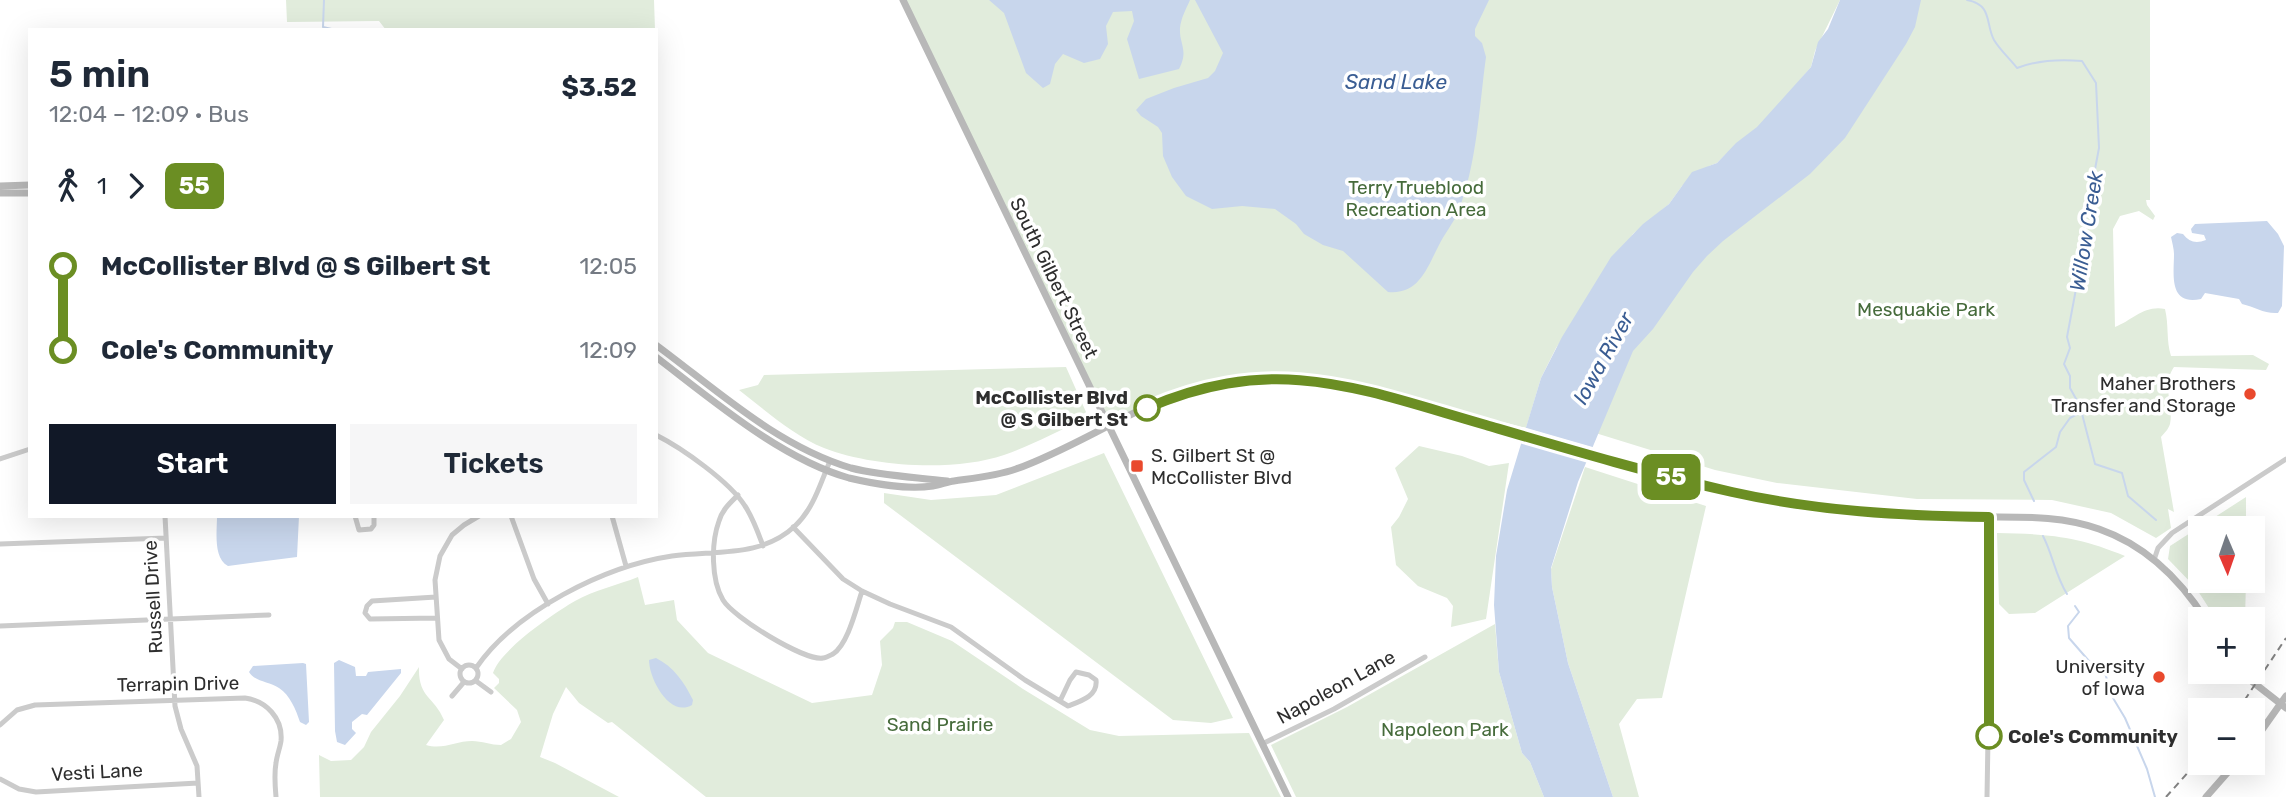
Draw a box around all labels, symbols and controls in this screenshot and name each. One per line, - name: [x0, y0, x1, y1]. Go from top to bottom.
- text: 5 min: [49, 51, 150, 97]
- water label: Sand Lake: [1345, 69, 1447, 94]
- text: $3.52: [561, 72, 637, 103]
- text: 12:04 – 12:09 · Bus: [49, 100, 249, 128]
- icon: walk: [49, 167, 87, 205]
- icon: forward: [117, 167, 155, 205]
- water label: Willow Creek: [2064, 168, 2108, 293]
- text: 1: [97, 172, 107, 200]
- text: 55: [179, 172, 210, 200]
- park label: Terry Trueblood Recreation Area: [1345, 176, 1487, 221]
- street label: South Gilbert Street: [1005, 194, 1103, 363]
- text: McCollister Blvd @ S Gilbert St: [101, 251, 490, 282]
- text: 12:05: [580, 252, 637, 280]
- park label: Mesquakie Park: [1857, 298, 1995, 321]
- water label: Iowa River: [1567, 307, 1639, 409]
- text: Cole's Community: [101, 335, 333, 366]
- text: 12:09: [580, 336, 637, 364]
- place label: Maher Brothers Transfer and Storage: [2051, 372, 2236, 417]
- place label: McCollister Blvd @ S Gilbert St: [975, 386, 1128, 431]
- marker: Maher Brothers Transfer and Storage: [2242, 386, 2258, 402]
- marker: McCollister Blvd @ S Gilbert St: [1134, 395, 1160, 421]
- button: Start: [49, 424, 336, 504]
- button: Tickets: [350, 424, 637, 504]
- place label: S. Gilbert St @ McCollister Blvd: [1151, 444, 1292, 489]
- line badge: 55: [1640, 454, 1702, 500]
- marker: S. Gilbert St @ McCollister Blvd: [1129, 458, 1145, 474]
- text: 55: [1655, 463, 1687, 491]
- north arrow: [2188, 516, 2264, 593]
- map controls: [2188, 516, 2265, 775]
- street label: Russell Drive: [139, 540, 167, 654]
- button: +: [2188, 607, 2265, 684]
- street label: Napoleon Lane: [1273, 645, 1399, 729]
- place label: University of Iowa: [2055, 655, 2145, 700]
- marker: University of Iowa: [2151, 669, 2167, 685]
- street label: Terrapin Drive: [117, 671, 239, 697]
- button: −: [2188, 698, 2265, 775]
- park label: Sand Prairie: [887, 713, 993, 736]
- park label: Napoleon Park: [1381, 718, 1509, 741]
- marker: Cole's Community: [1976, 723, 2002, 749]
- place label: Cole's Community: [2008, 725, 2178, 748]
- street label: Vesti Lane: [51, 758, 143, 786]

